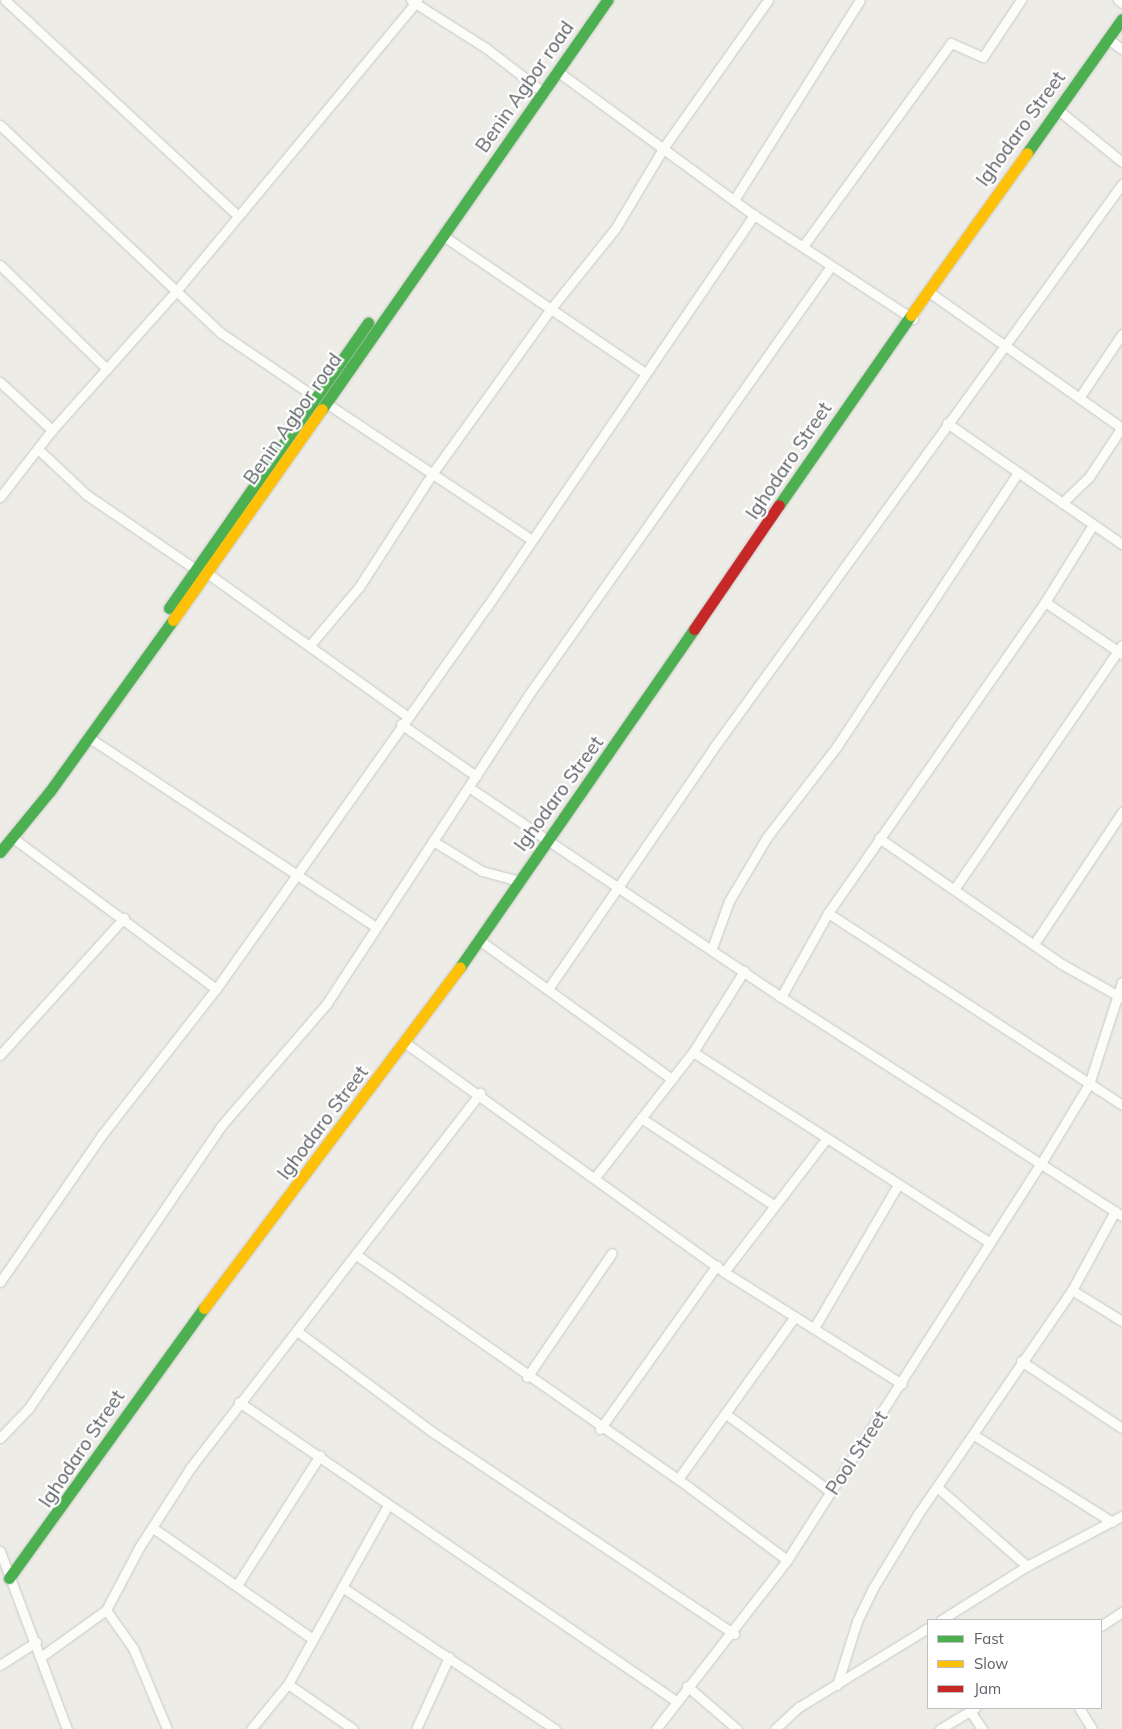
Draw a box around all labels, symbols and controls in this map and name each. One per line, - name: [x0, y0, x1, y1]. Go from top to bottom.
- street label: Benin Agbor road: [471, 17, 579, 157]
- street label: Ighodaro Street: [972, 67, 1070, 191]
- street label: Benin Agbor road: [239, 349, 347, 489]
- street label: Ighodaro Street: [741, 398, 837, 524]
- street label: Ighodaro Street: [510, 732, 608, 856]
- street label: Ighodaro Street: [273, 1062, 373, 1184]
- street label: Ighodaro Street: [34, 1386, 130, 1512]
- street label: Pool Street: [821, 1407, 893, 1499]
- legend: [927, 1619, 1102, 1709]
- text: Fast: [974, 1629, 1004, 1648]
- text: Slow: [974, 1654, 1008, 1673]
- text: Jam: [974, 1679, 1001, 1698]

